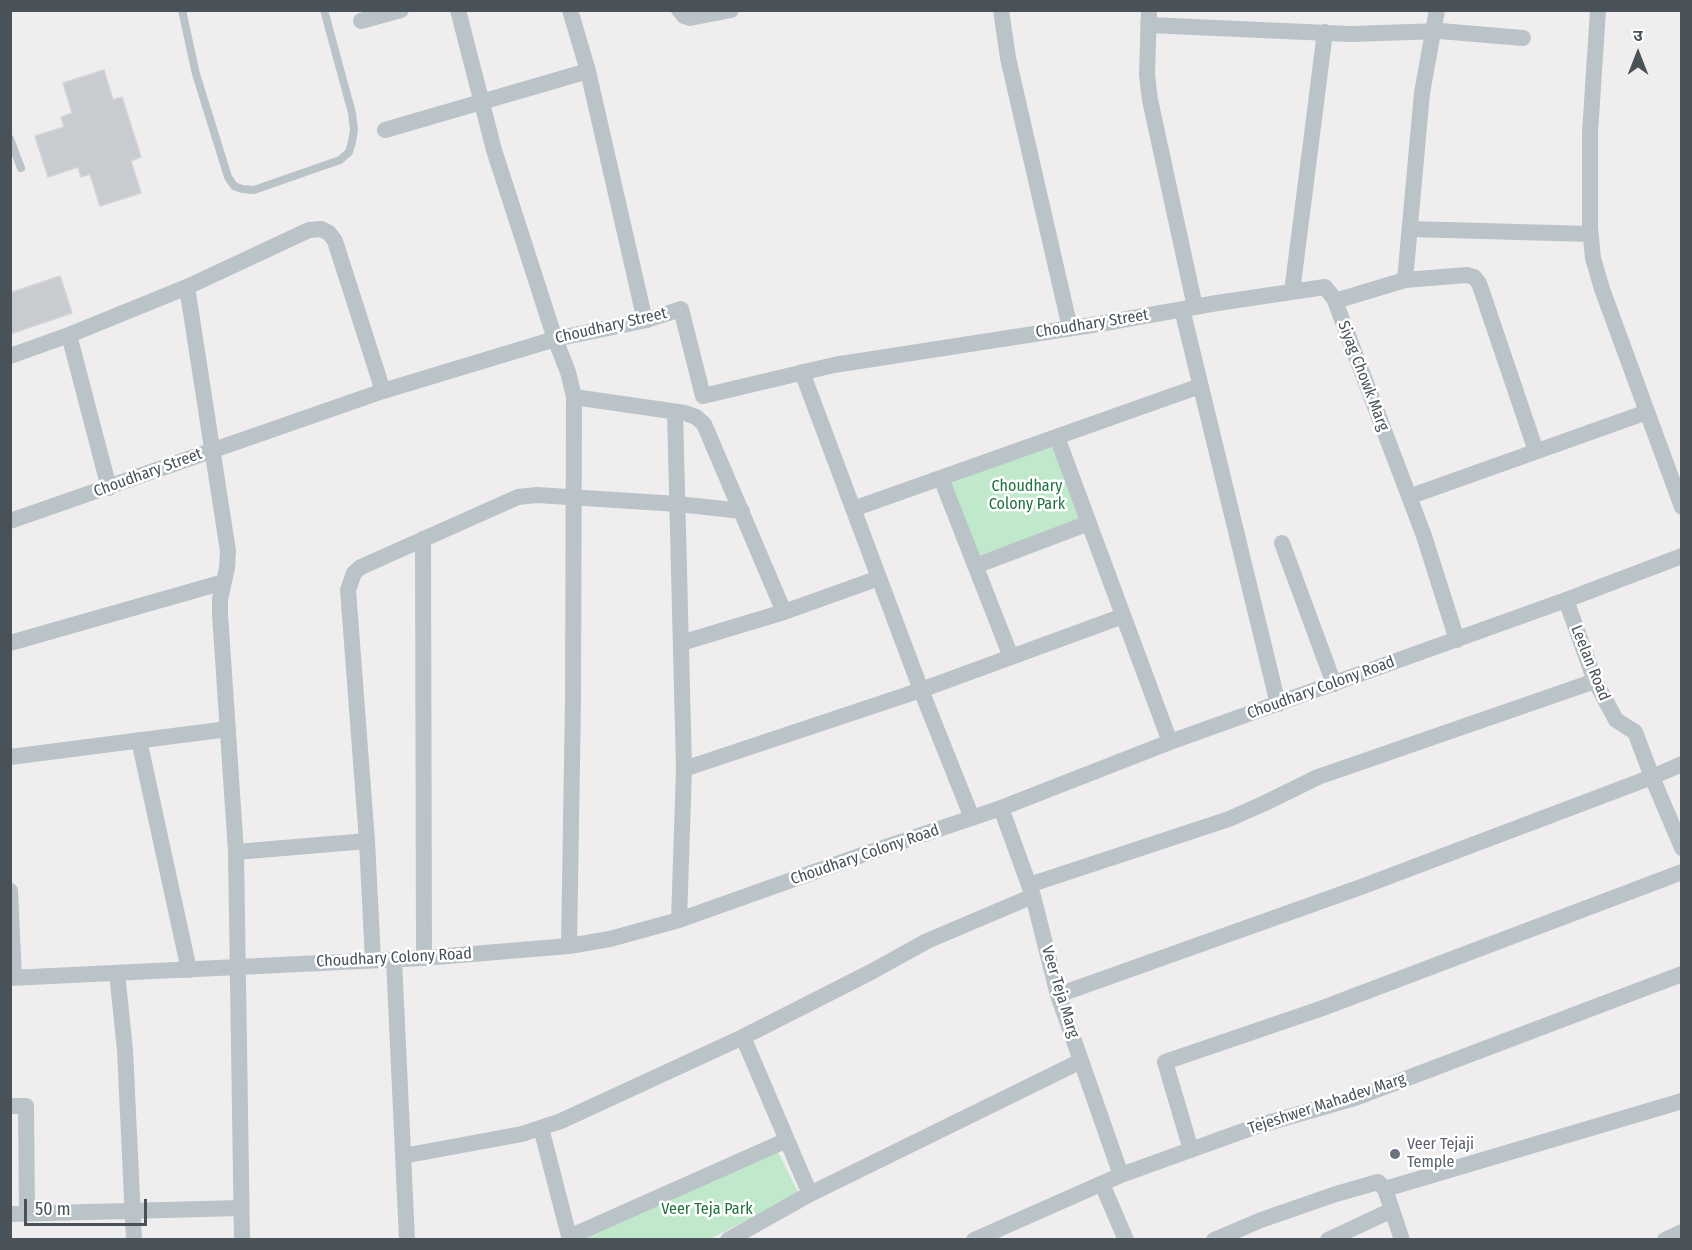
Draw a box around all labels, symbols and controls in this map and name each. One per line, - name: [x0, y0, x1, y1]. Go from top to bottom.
- north arrow: [1608, 24, 1668, 84]
- text: उ: [1633, 26, 1643, 45]
- street label: Choudhary Street: [553, 304, 669, 348]
- street label: Choudhary Street: [1034, 306, 1150, 342]
- street label: Siyag Chowk Marg: [1333, 318, 1393, 434]
- street label: Choudhary Street: [91, 445, 205, 501]
- park label: Choudhary Colony Park: [989, 477, 1065, 515]
- street label: Leelan Road: [1566, 622, 1614, 704]
- street label: Choudhary Colony Road: [1245, 652, 1397, 724]
- street label: Choudhary Colony Road: [788, 821, 942, 889]
- street label: Choudhary Colony Road: [316, 944, 472, 972]
- street label: Veer Teja Marg: [1037, 944, 1083, 1040]
- street label: Tejeshwer Mahadev Marg: [1246, 1069, 1408, 1139]
- place label: Veer Tejaji Temple: [1407, 1135, 1474, 1173]
- marker: Veer Tejaji Temple: [1388, 1147, 1402, 1161]
- scale bar: [27, 1187, 150, 1225]
- text: 50 m: [35, 1198, 71, 1220]
- park label: Veer Teja Park: [661, 1200, 753, 1220]

